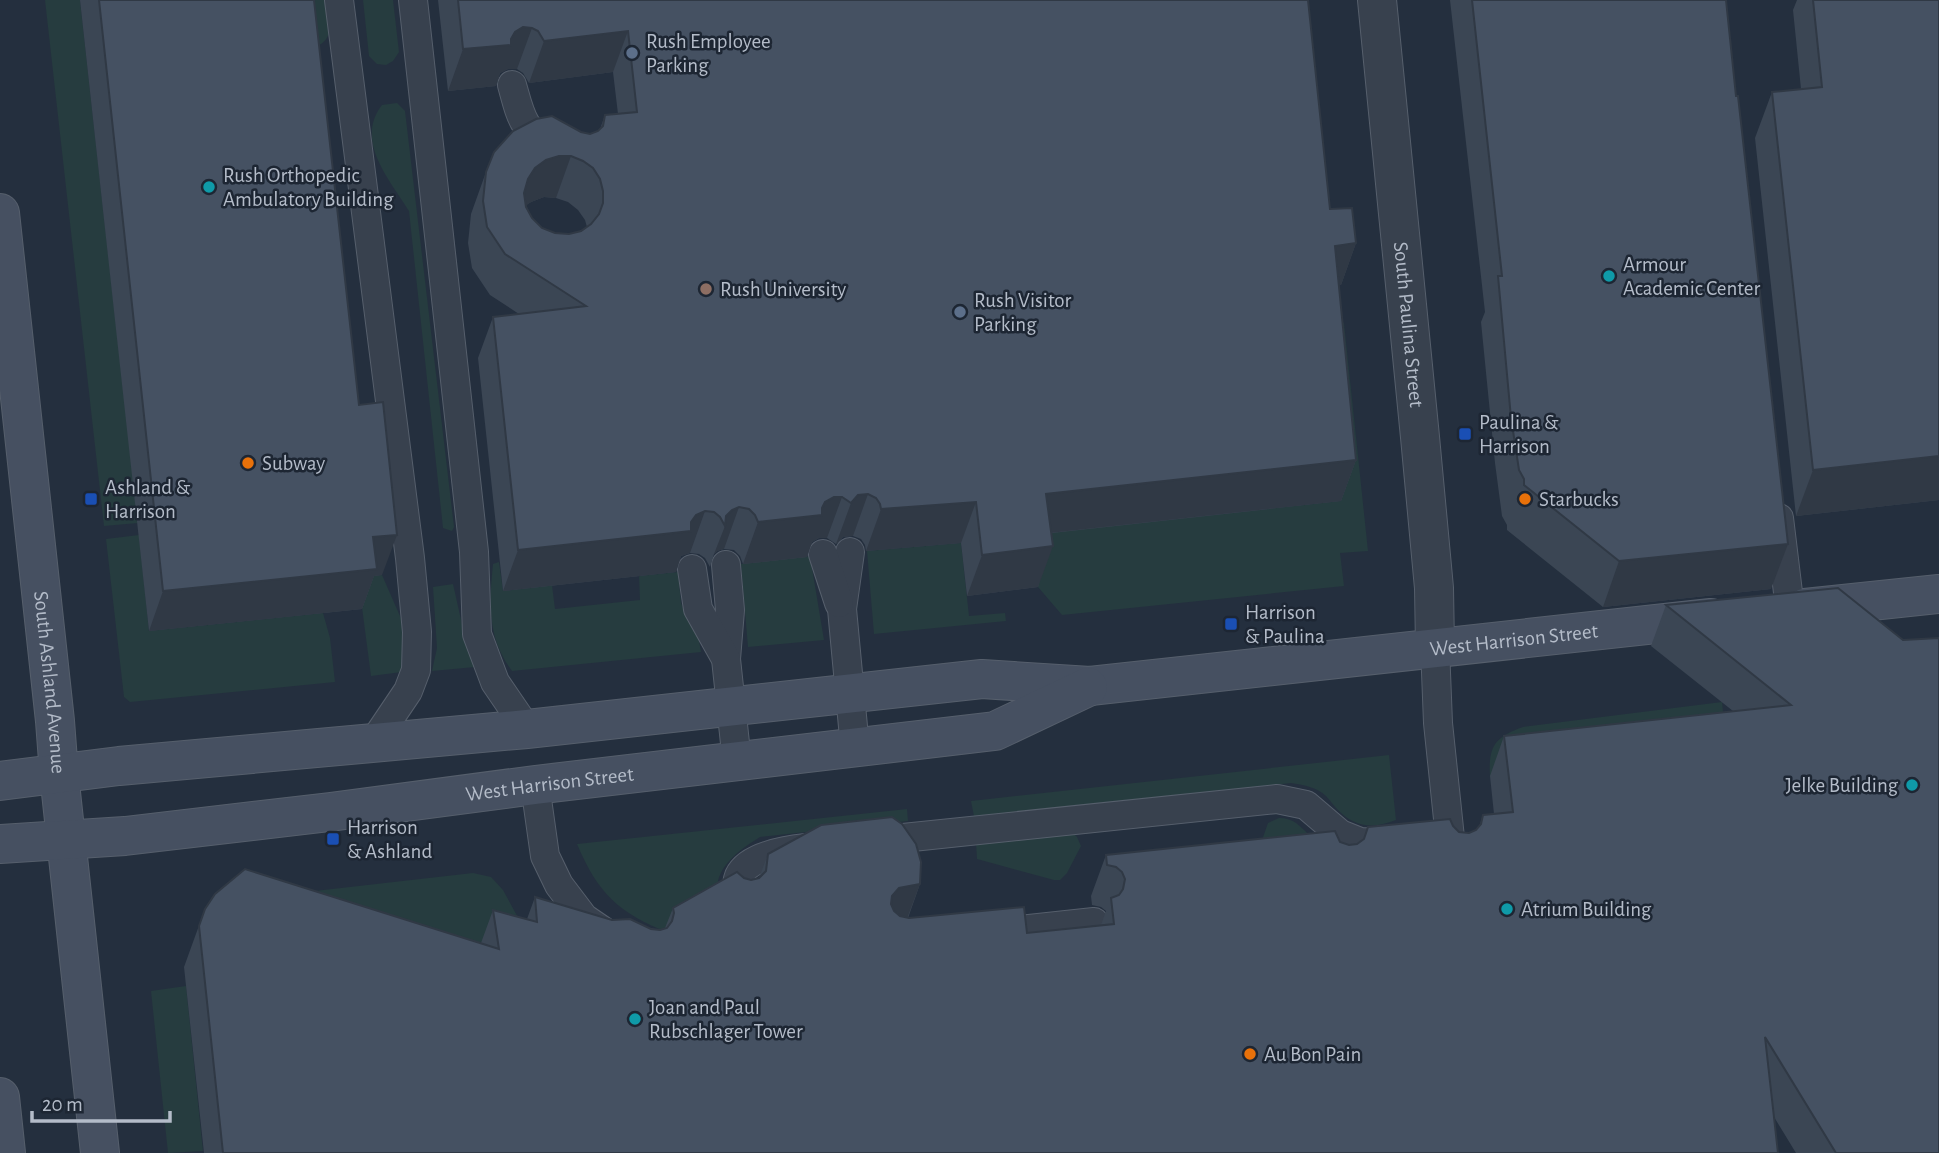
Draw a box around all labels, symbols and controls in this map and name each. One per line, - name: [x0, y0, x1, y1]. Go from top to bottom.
- place label: Rush Employee Parking: [646, 31, 771, 76]
- marker: Rush Employee Parking: [624, 45, 640, 61]
- place label: Rush Orthopedic Ambulatory Building: [223, 165, 394, 210]
- marker: Rush Orthopedic Ambulatory Building: [201, 179, 217, 195]
- street label: South Paulina Street: [1390, 241, 1427, 409]
- place label: Armour Academic Center: [1623, 254, 1760, 299]
- marker: Armour Academic Center: [1601, 268, 1617, 284]
- place label: Rush University: [720, 279, 846, 300]
- marker: Rush University: [698, 281, 714, 297]
- place label: Rush Visitor Parking: [974, 290, 1071, 335]
- marker: Rush Visitor Parking: [952, 304, 968, 320]
- place label: Paulina & Harrison: [1479, 412, 1559, 457]
- marker: Paulina & Harrison: [1457, 426, 1473, 442]
- place label: Subway: [262, 453, 325, 474]
- marker: Subway: [240, 455, 256, 471]
- place label: Ashland & Harrison: [105, 477, 191, 522]
- place label: Starbucks: [1539, 489, 1619, 510]
- marker: Ashland & Harrison: [83, 491, 99, 507]
- marker: Starbucks: [1517, 491, 1533, 507]
- street label: South Ashland Avenue: [30, 590, 69, 775]
- place label: Harrison & Paulina: [1245, 602, 1325, 647]
- marker: Harrison & Paulina: [1223, 616, 1239, 632]
- street label: West Harrison Street: [1429, 620, 1600, 660]
- street label: West Harrison Street: [464, 763, 635, 805]
- place label: Jelke Building: [1785, 775, 1899, 796]
- marker: Jelke Building: [1904, 777, 1920, 793]
- place label: Harrison & Ashland: [347, 817, 432, 862]
- marker: Harrison & Ashland: [325, 831, 341, 847]
- place label: Atrium Building: [1521, 899, 1652, 920]
- marker: Atrium Building: [1499, 901, 1515, 917]
- place label: Joan and Paul Rubschlager Tower: [649, 997, 803, 1042]
- marker: Joan and Paul Rubschlager Tower: [627, 1011, 643, 1027]
- place label: Au Bon Pain: [1264, 1044, 1361, 1065]
- marker: Au Bon Pain: [1242, 1046, 1258, 1062]
- scale bar: [32, 1080, 170, 1124]
- text: 20 m: [42, 1094, 83, 1115]

